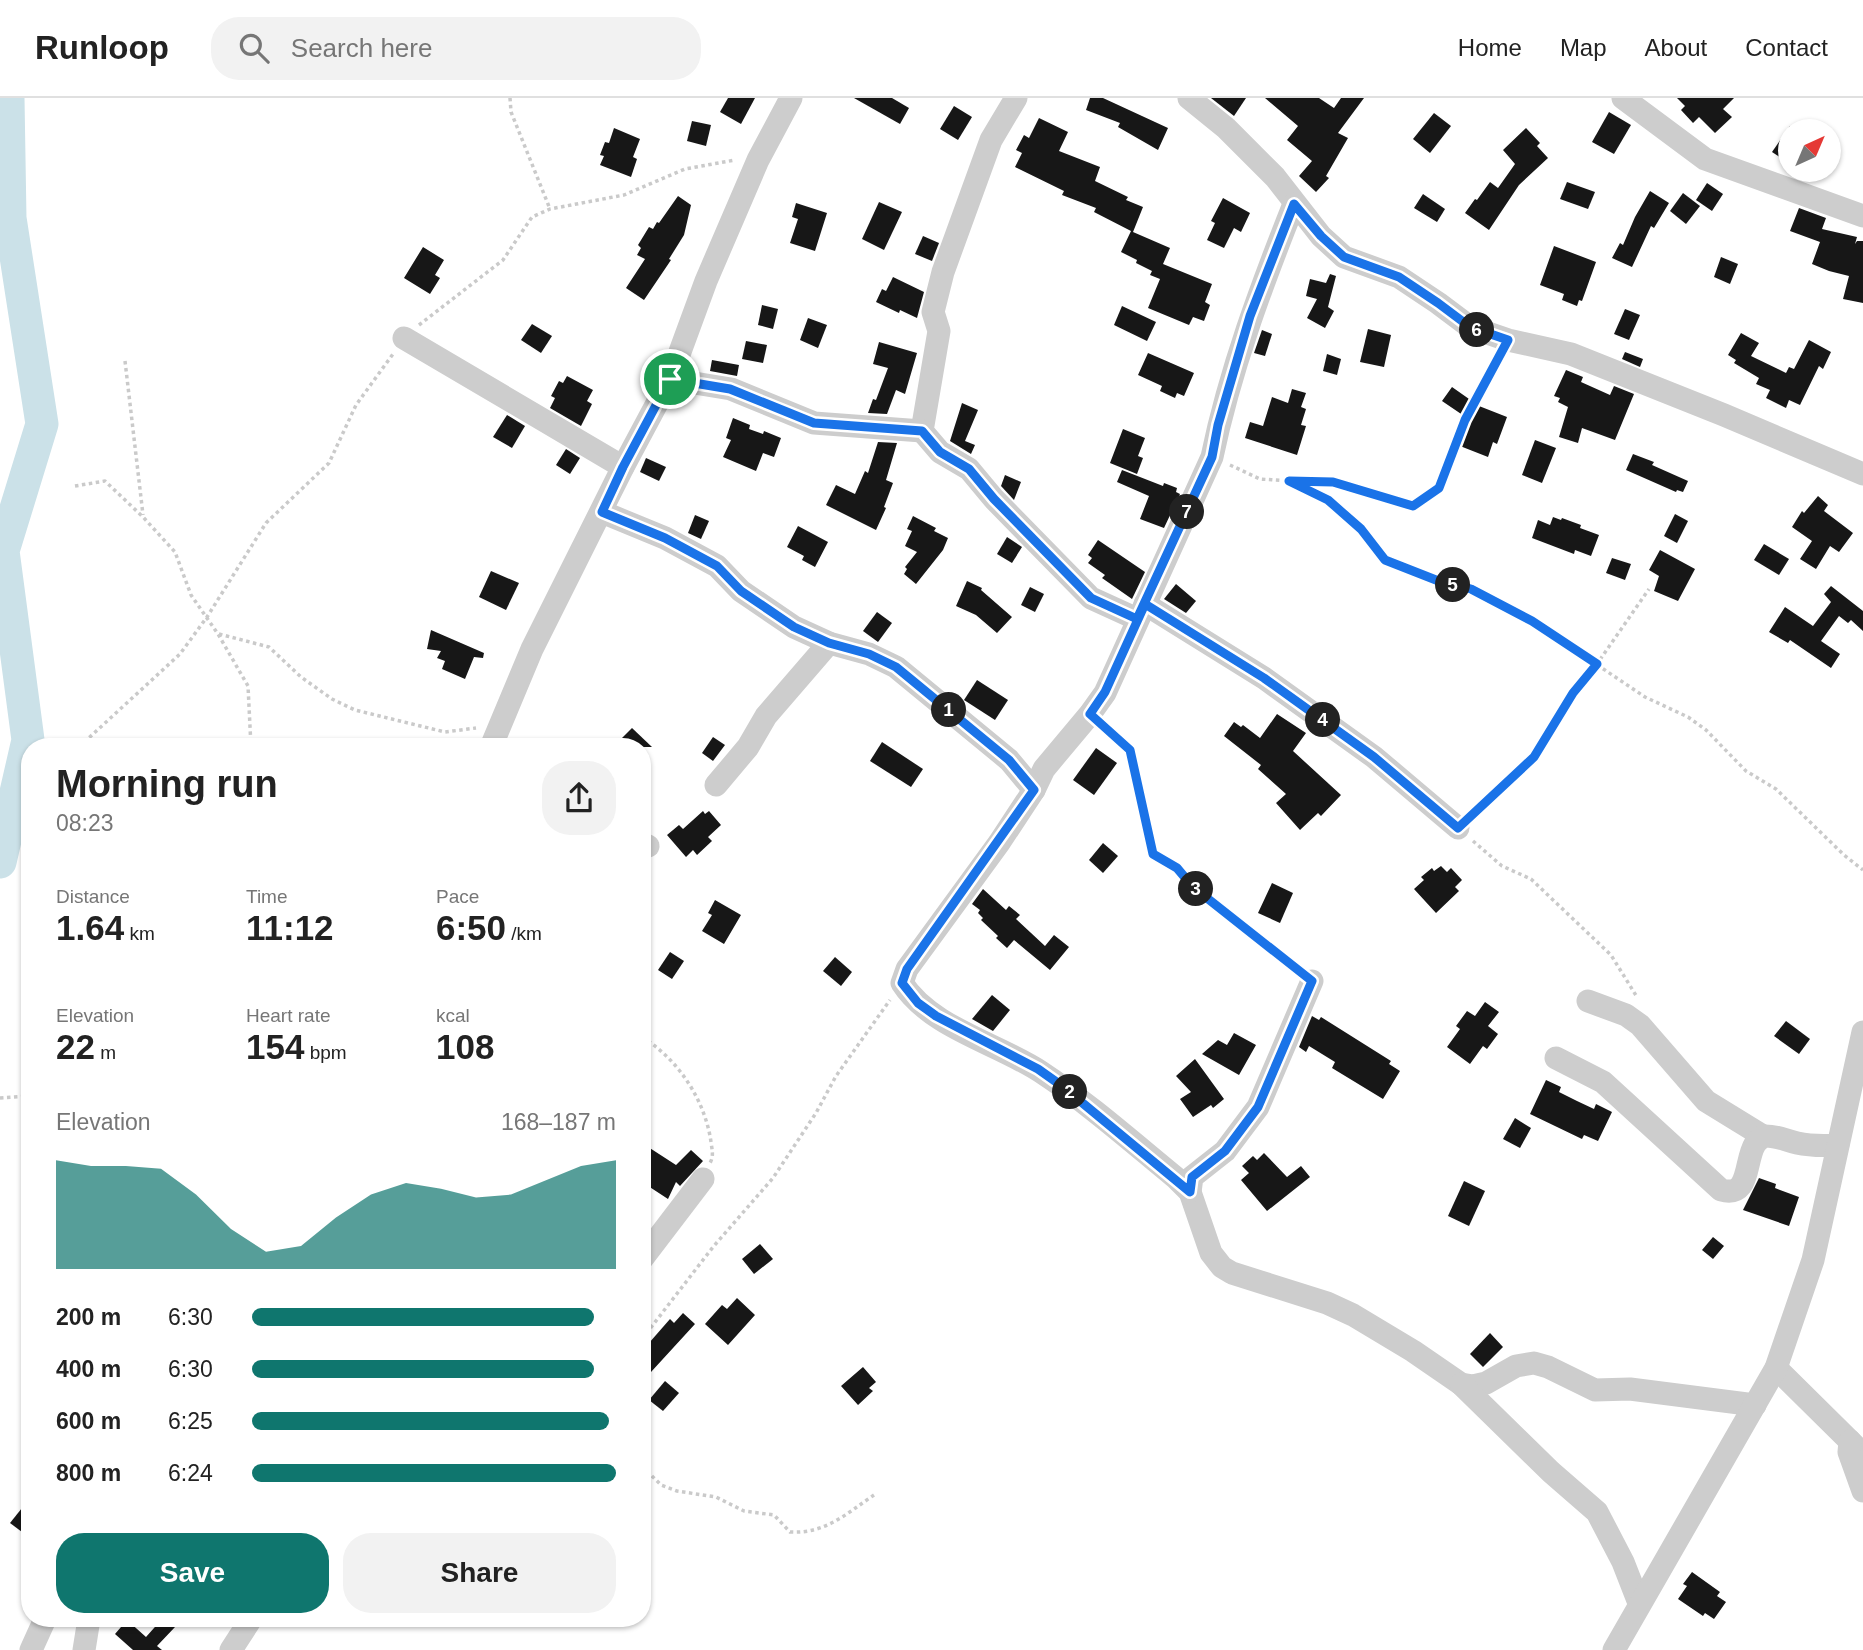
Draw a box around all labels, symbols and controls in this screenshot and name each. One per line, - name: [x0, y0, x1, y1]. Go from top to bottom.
- search box: [211, 17, 701, 80]
- text: Runloop: [35, 29, 169, 66]
- icon: search: [235, 29, 273, 67]
- text: Search here: [291, 33, 432, 63]
- text: Home: [1458, 34, 1522, 61]
- text: Map: [1560, 34, 1607, 61]
- text: About: [1645, 34, 1707, 61]
- text: Contact: [1745, 34, 1828, 61]
- north arrow: [1778, 119, 1841, 182]
- map controls: [1778, 119, 1841, 182]
- pin: 6: [1460, 313, 1494, 348]
- text: 6: [1471, 319, 1482, 340]
- pin: [640, 349, 700, 409]
- icon: arrive: [651, 360, 689, 398]
- pin: 7: [1170, 494, 1204, 530]
- text: 7: [1181, 501, 1192, 522]
- pin: 5: [1436, 568, 1470, 602]
- text: 5: [1447, 574, 1458, 595]
- pin: 1: [932, 692, 967, 728]
- text: 1: [943, 699, 954, 720]
- pin: 4: [1306, 702, 1340, 738]
- text: 4: [1317, 709, 1328, 730]
- button: share: [542, 761, 616, 835]
- text: Morning run: [56, 763, 278, 805]
- text: 08:23: [56, 810, 114, 836]
- pin: 3: [1178, 872, 1214, 906]
- text: 3: [1190, 878, 1201, 899]
- text: Distance: [56, 886, 130, 907]
- text: Time: [246, 886, 288, 907]
- text: Pace: [436, 886, 479, 907]
- text: 1.64: [56, 908, 124, 947]
- text: 11:12: [246, 908, 334, 947]
- text: 6:50: [436, 908, 506, 947]
- text: km: [124, 923, 155, 944]
- text: /km: [506, 923, 542, 944]
- text: Elevation: [56, 1005, 134, 1026]
- text: Heart rate: [246, 1005, 330, 1026]
- text: kcal: [436, 1005, 470, 1026]
- text: 22: [56, 1027, 95, 1066]
- text: 154: [246, 1027, 304, 1066]
- text: 108: [436, 1027, 494, 1066]
- text: m: [95, 1042, 116, 1063]
- text: bpm: [304, 1042, 347, 1063]
- pin: 2: [1052, 1074, 1088, 1110]
- text: 2: [1064, 1081, 1075, 1102]
- text: Elevation: [56, 1109, 151, 1135]
- text: 168–187 m: [501, 1109, 616, 1135]
- text: 200 m: [56, 1304, 121, 1330]
- text: 6:30: [168, 1304, 213, 1330]
- text: 400 m: [56, 1356, 121, 1382]
- text: 6:30: [168, 1356, 213, 1382]
- text: 600 m: [56, 1408, 121, 1434]
- text: 6:25: [168, 1408, 213, 1434]
- text: 800 m: [56, 1460, 121, 1486]
- text: 6:24: [168, 1460, 213, 1486]
- button: Save: [56, 1533, 329, 1613]
- button: Share: [343, 1533, 616, 1613]

